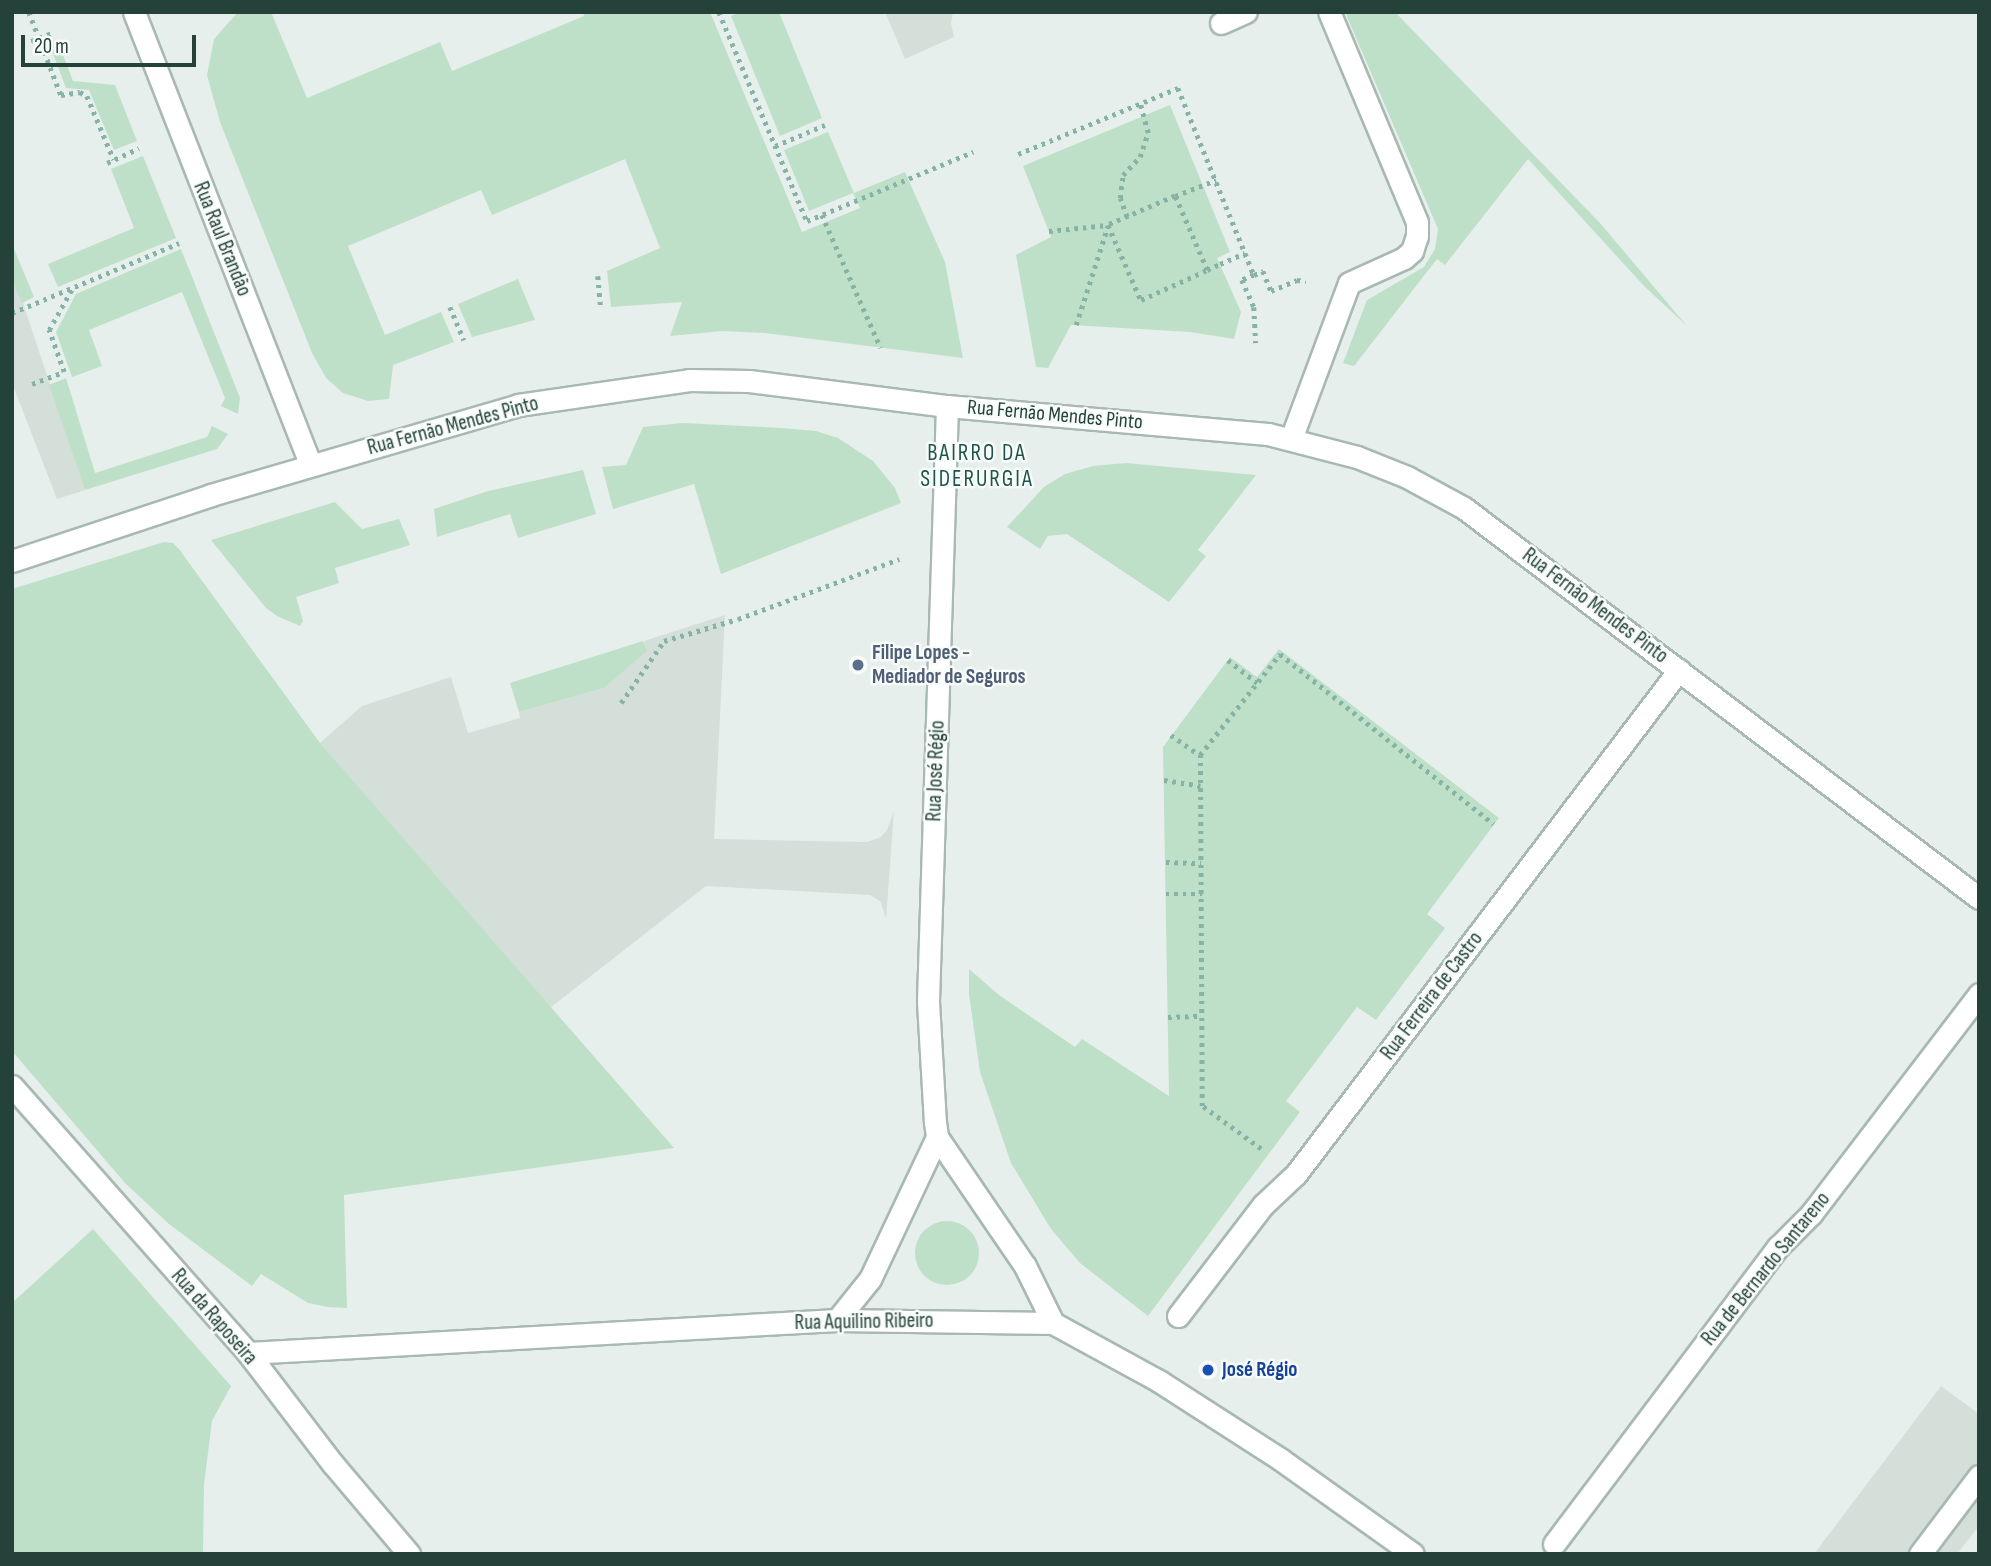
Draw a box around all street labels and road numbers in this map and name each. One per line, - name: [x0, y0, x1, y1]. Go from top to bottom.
- street label: Rua Raul Brandão: [188, 178, 256, 300]
- street label: Rua Fernão Mendes Pinto: [365, 391, 541, 461]
- street label: Rua Fernão Mendes Pinto: [966, 395, 1144, 435]
- street label: Rua Fernão Mendes Pinto: [1517, 543, 1673, 669]
- street label: Rua José Régio: [922, 720, 950, 822]
- street label: Rua Ferreira de Castro: [1376, 927, 1488, 1065]
- street label: Rua de Bernardo Santareno: [1696, 1187, 1836, 1351]
- street label: Rua da Raposeira: [166, 1264, 262, 1370]
- street label: Rua Aquilino Ribeiro: [794, 1308, 934, 1336]

